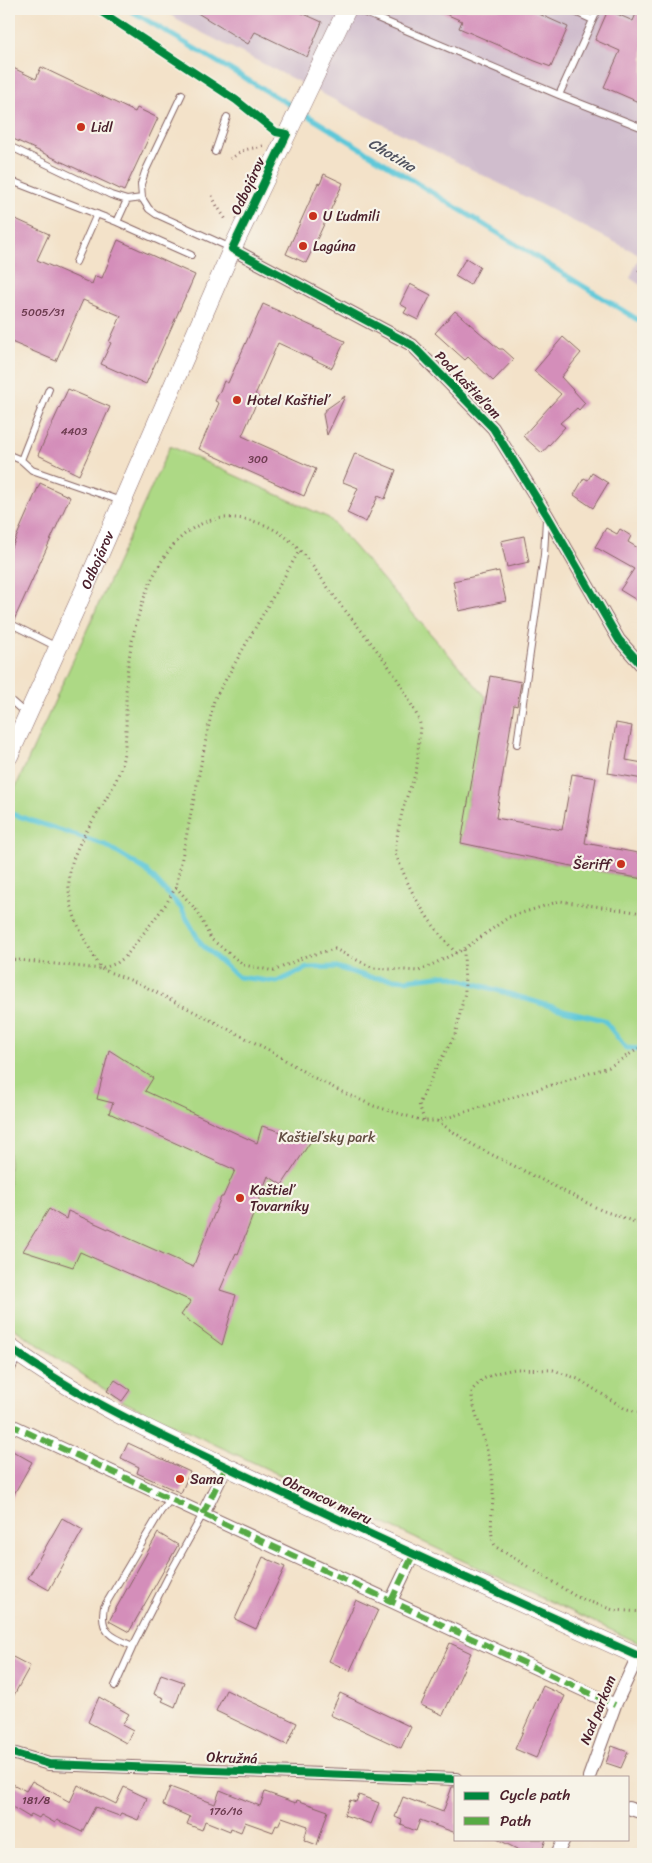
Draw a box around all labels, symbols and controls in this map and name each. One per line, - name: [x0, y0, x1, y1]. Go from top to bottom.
- place label: Lidl: [91, 115, 114, 140]
- marker: Lidl: [75, 121, 87, 133]
- water label: Chotina: [363, 131, 422, 180]
- street label: Odbojárov: [224, 152, 273, 219]
- place label: U Ľudmili: [323, 204, 381, 229]
- marker: U Ľudmili: [307, 210, 319, 222]
- place label: Lagúna: [313, 234, 357, 259]
- marker: Lagúna: [297, 240, 309, 252]
- house number: 5005/31: [21, 303, 65, 322]
- street label: Pod kaštieľom: [428, 345, 508, 425]
- place label: Hotel Kaštieľ: [247, 388, 332, 413]
- marker: Hotel Kaštieľ: [231, 394, 243, 406]
- house number: 4403: [61, 422, 87, 441]
- house number: 300: [248, 450, 268, 469]
- street label: Odbojárov: [73, 526, 121, 593]
- place label: Šeriff: [573, 852, 614, 877]
- marker: Šeriff: [615, 858, 627, 870]
- park label: Kaštieľsky park: [279, 1125, 376, 1150]
- place label: Kaštieľ Tovarníky: [250, 1178, 310, 1219]
- marker: Kaštieľ Tovarníky: [234, 1192, 246, 1204]
- place label: Sama: [190, 1467, 225, 1492]
- street label: Obrancov mieru: [278, 1468, 376, 1532]
- marker: Sama: [174, 1473, 186, 1485]
- street label: Nad parkom: [573, 1671, 623, 1749]
- street label: Okružná: [206, 1745, 258, 1771]
- legend: [454, 1776, 630, 1840]
- text: Cycle path: [500, 1782, 571, 1808]
- house number: 181/8: [22, 1791, 50, 1810]
- house number: 176/16: [209, 1802, 243, 1821]
- text: Path: [500, 1808, 531, 1834]

